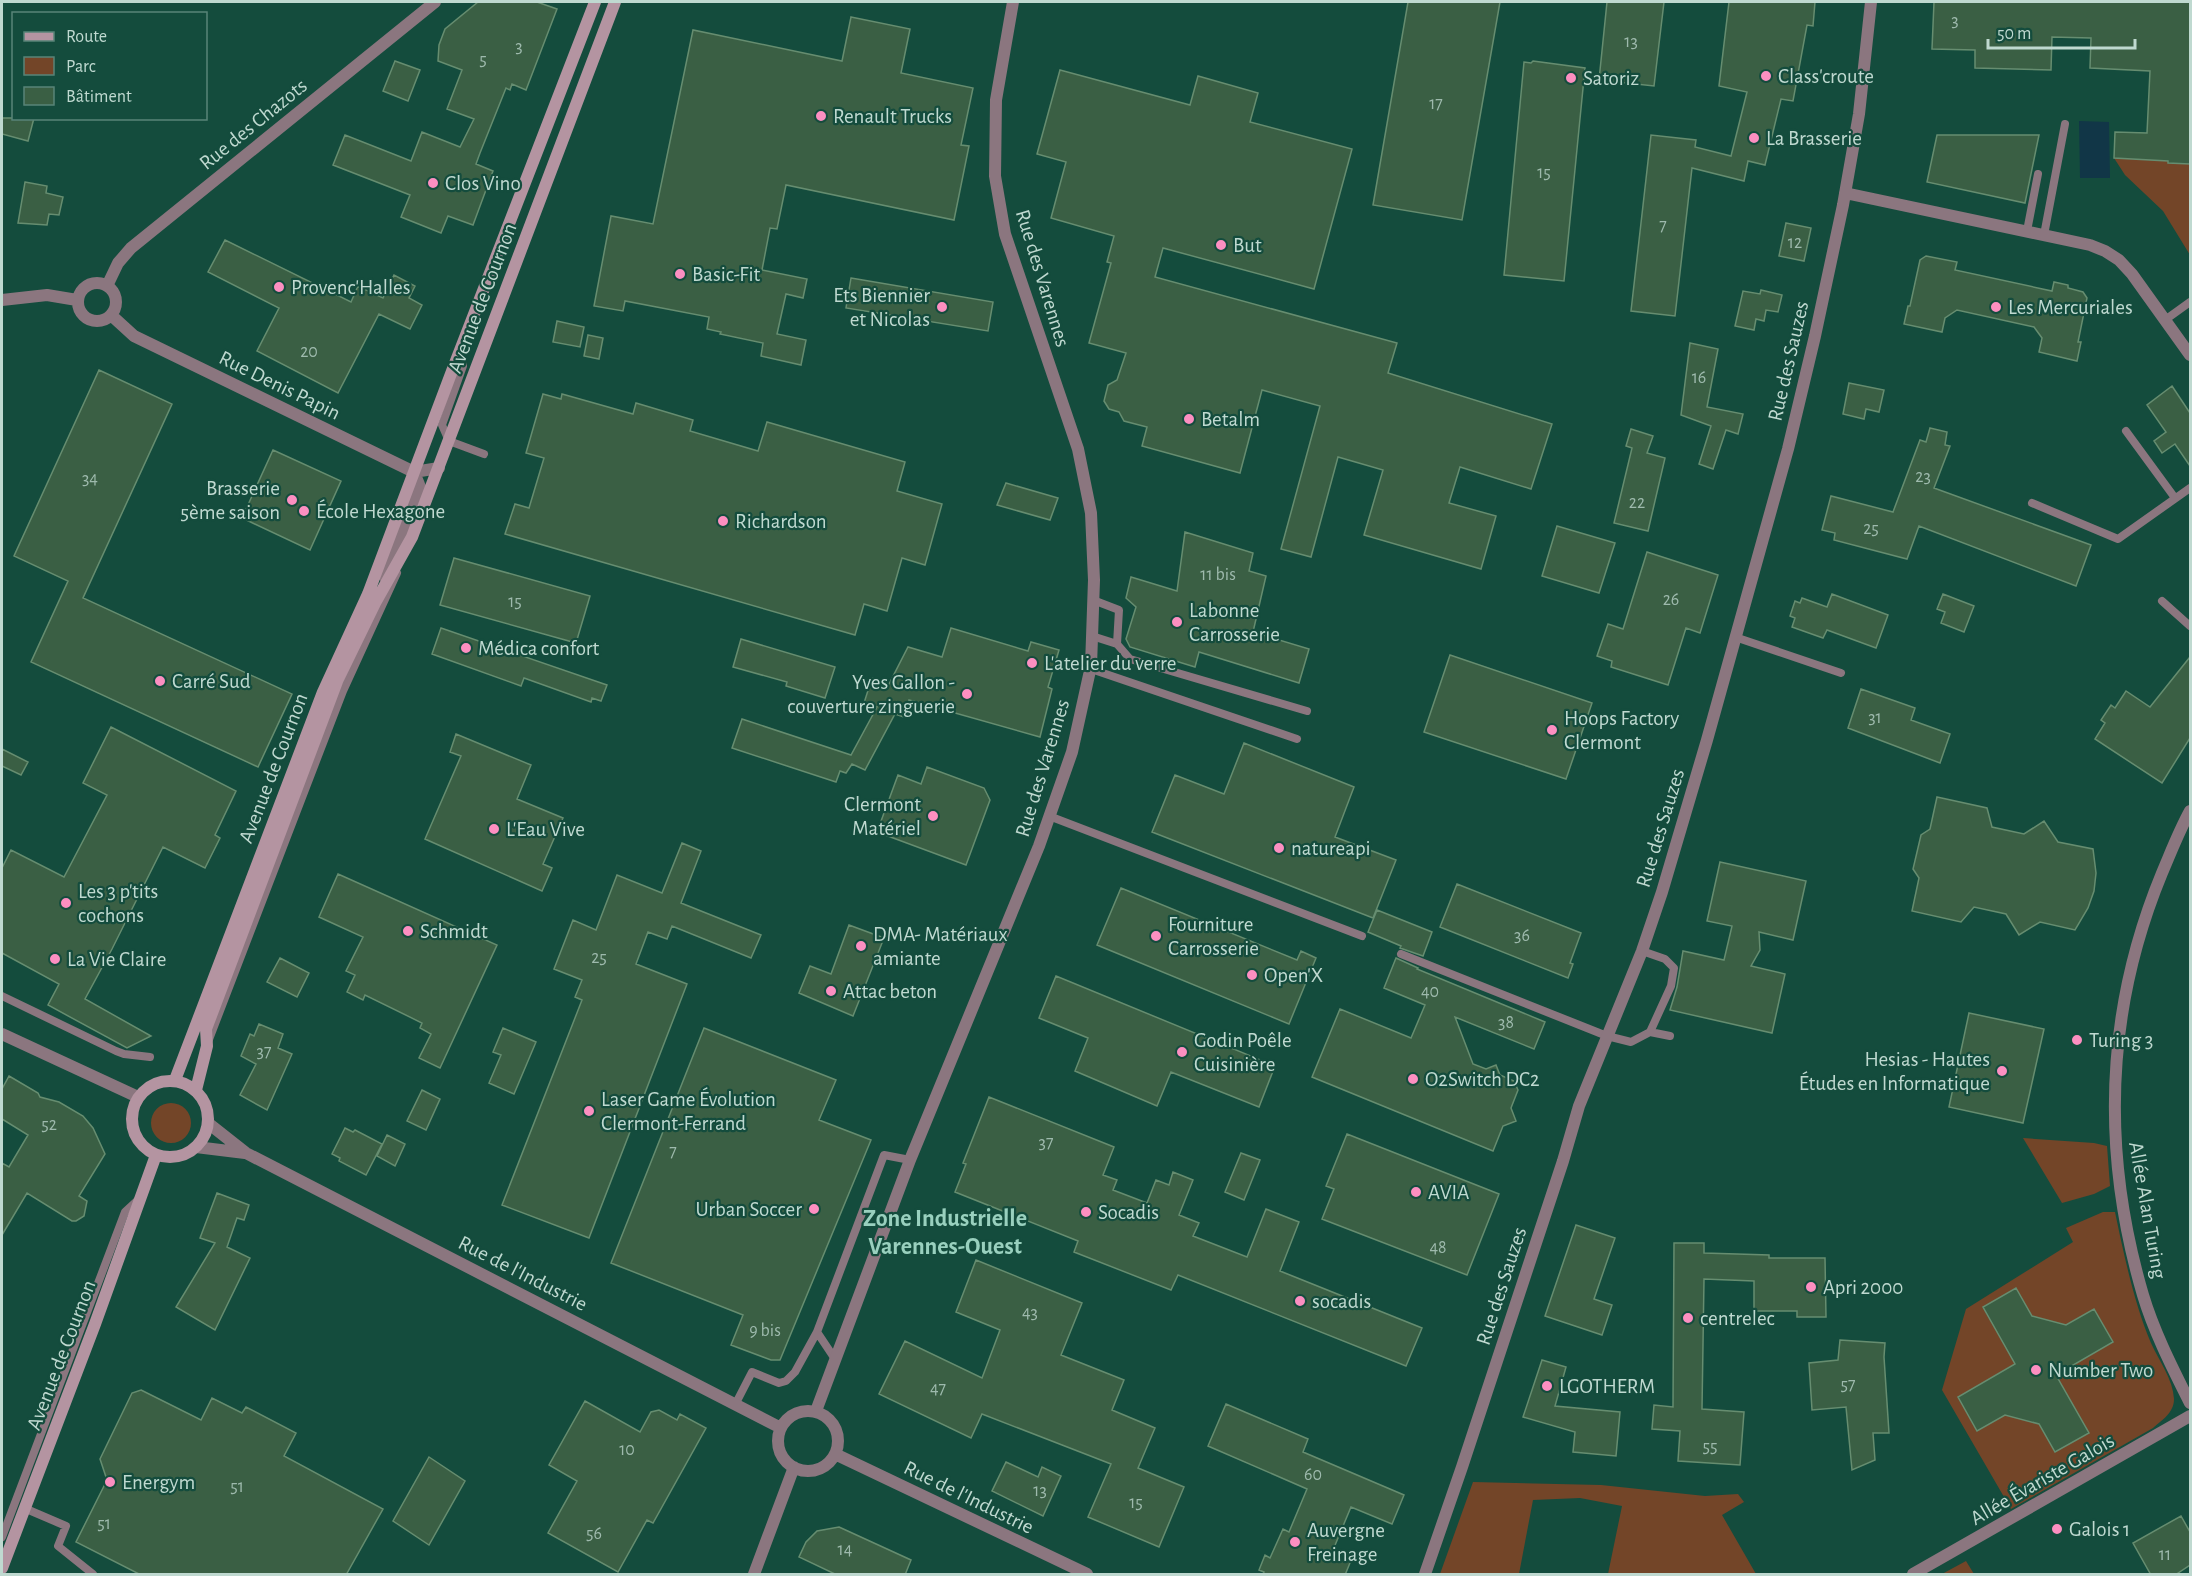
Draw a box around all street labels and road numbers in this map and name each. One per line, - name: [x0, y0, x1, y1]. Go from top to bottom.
- street label: Rue des Chazots: [196, 75, 311, 174]
- street label: Rue des Varennes: [1012, 207, 1073, 349]
- street label: Avenue de Cournon: [444, 220, 521, 376]
- street label: Rue des Sauzes: [1764, 299, 1813, 423]
- street label: Rue Denis Papin: [216, 347, 344, 424]
- street label: Avenue de Cournon: [235, 690, 312, 846]
- street label: Rue des Varennes: [1012, 697, 1073, 839]
- street label: Rue des Sauzes: [1633, 766, 1688, 890]
- street label: Allée Alan Turing: [2125, 1140, 2170, 1281]
- street label: Rue des Sauzes: [1473, 1225, 1530, 1348]
- street label: Rue de l'Industrie: [455, 1232, 591, 1315]
- street label: Avenue de Cournon: [23, 1277, 100, 1433]
- street label: Allée Évariste Galois: [1966, 1428, 2118, 1529]
- street label: Rue de l'Industrie: [901, 1457, 1037, 1538]

